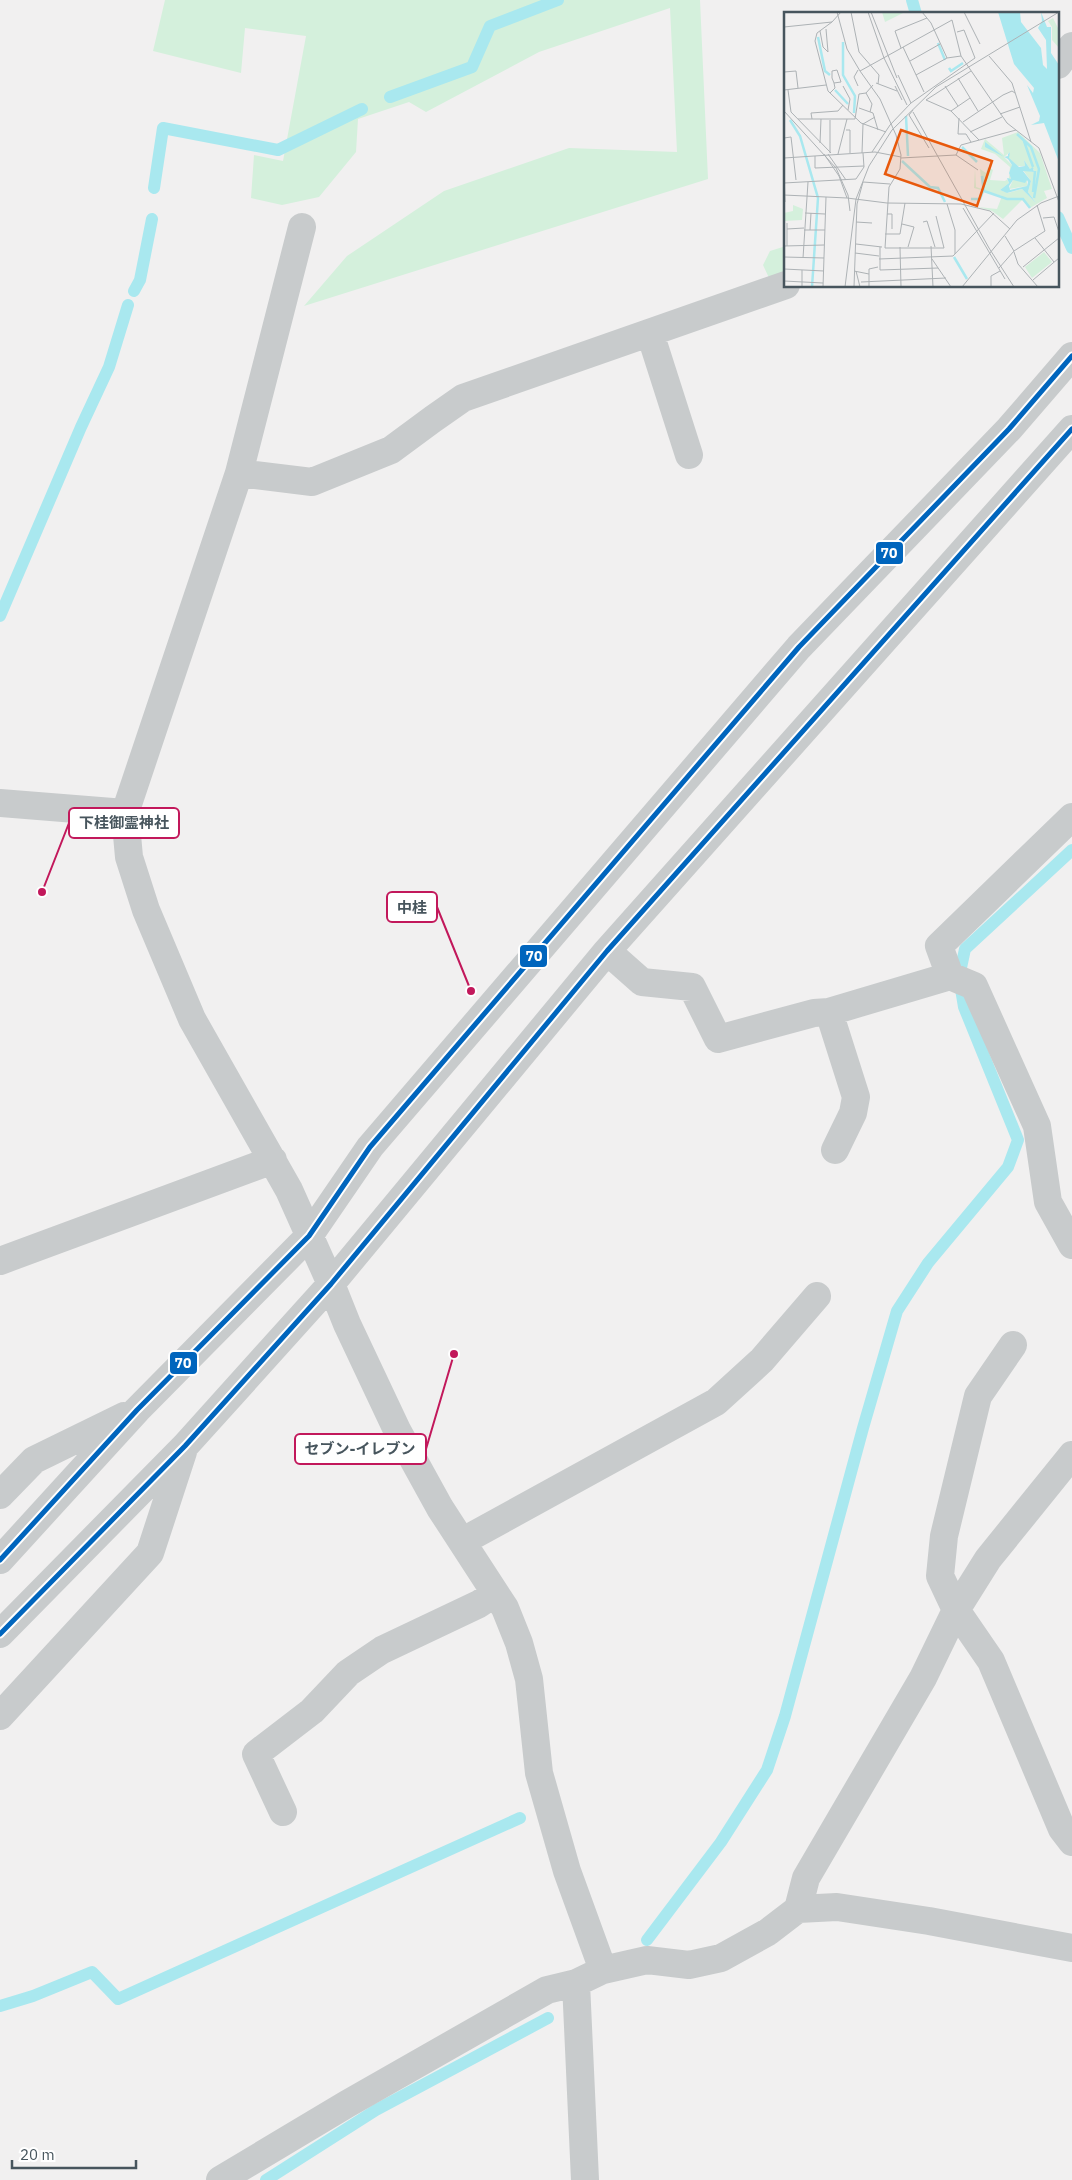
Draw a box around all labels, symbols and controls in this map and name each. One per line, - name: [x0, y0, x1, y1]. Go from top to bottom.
- inset map: [784, 12, 1060, 288]
- line badge: 70: [875, 541, 904, 565]
- text: 70: [881, 544, 897, 562]
- callout: 下桂御霊神社: [69, 808, 179, 838]
- text: 下桂御霊神社: [79, 813, 169, 832]
- callout: 中桂: [387, 892, 437, 922]
- text: 中桂: [397, 898, 427, 917]
- line badge: 70: [519, 944, 548, 968]
- text: 70: [526, 947, 542, 965]
- line badge: 70: [169, 1351, 198, 1375]
- text: 70: [175, 1354, 191, 1372]
- callout: セブン-イレブン: [295, 1434, 426, 1464]
- text: セブン-イレブン: [304, 1439, 416, 1458]
- scale bar: [12, 2138, 136, 2170]
- text: 20 m: [20, 2145, 55, 2164]

